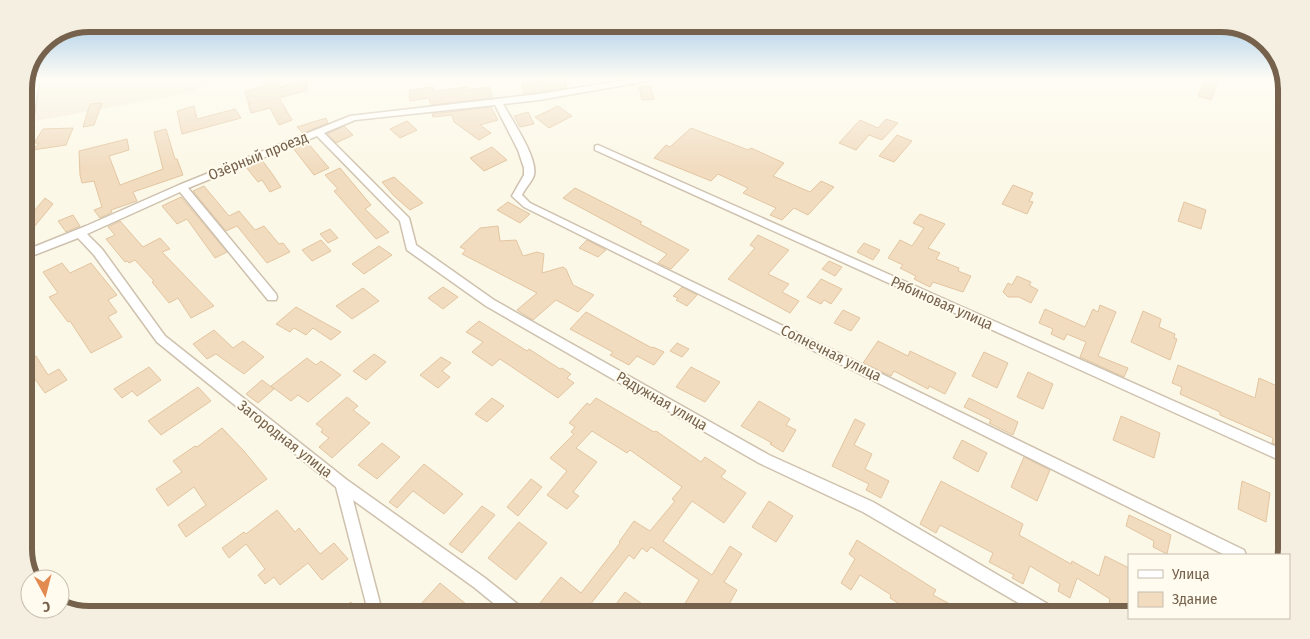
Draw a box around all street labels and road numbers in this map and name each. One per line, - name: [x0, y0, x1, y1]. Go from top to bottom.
- street label: Озёрный проезд: [206, 128, 310, 184]
- street label: Рябиновая улица: [888, 272, 996, 334]
- street label: Солнечная улица: [778, 321, 884, 385]
- street label: Радужная улица: [613, 368, 711, 434]
- street label: Загородная улица: [234, 397, 336, 481]

